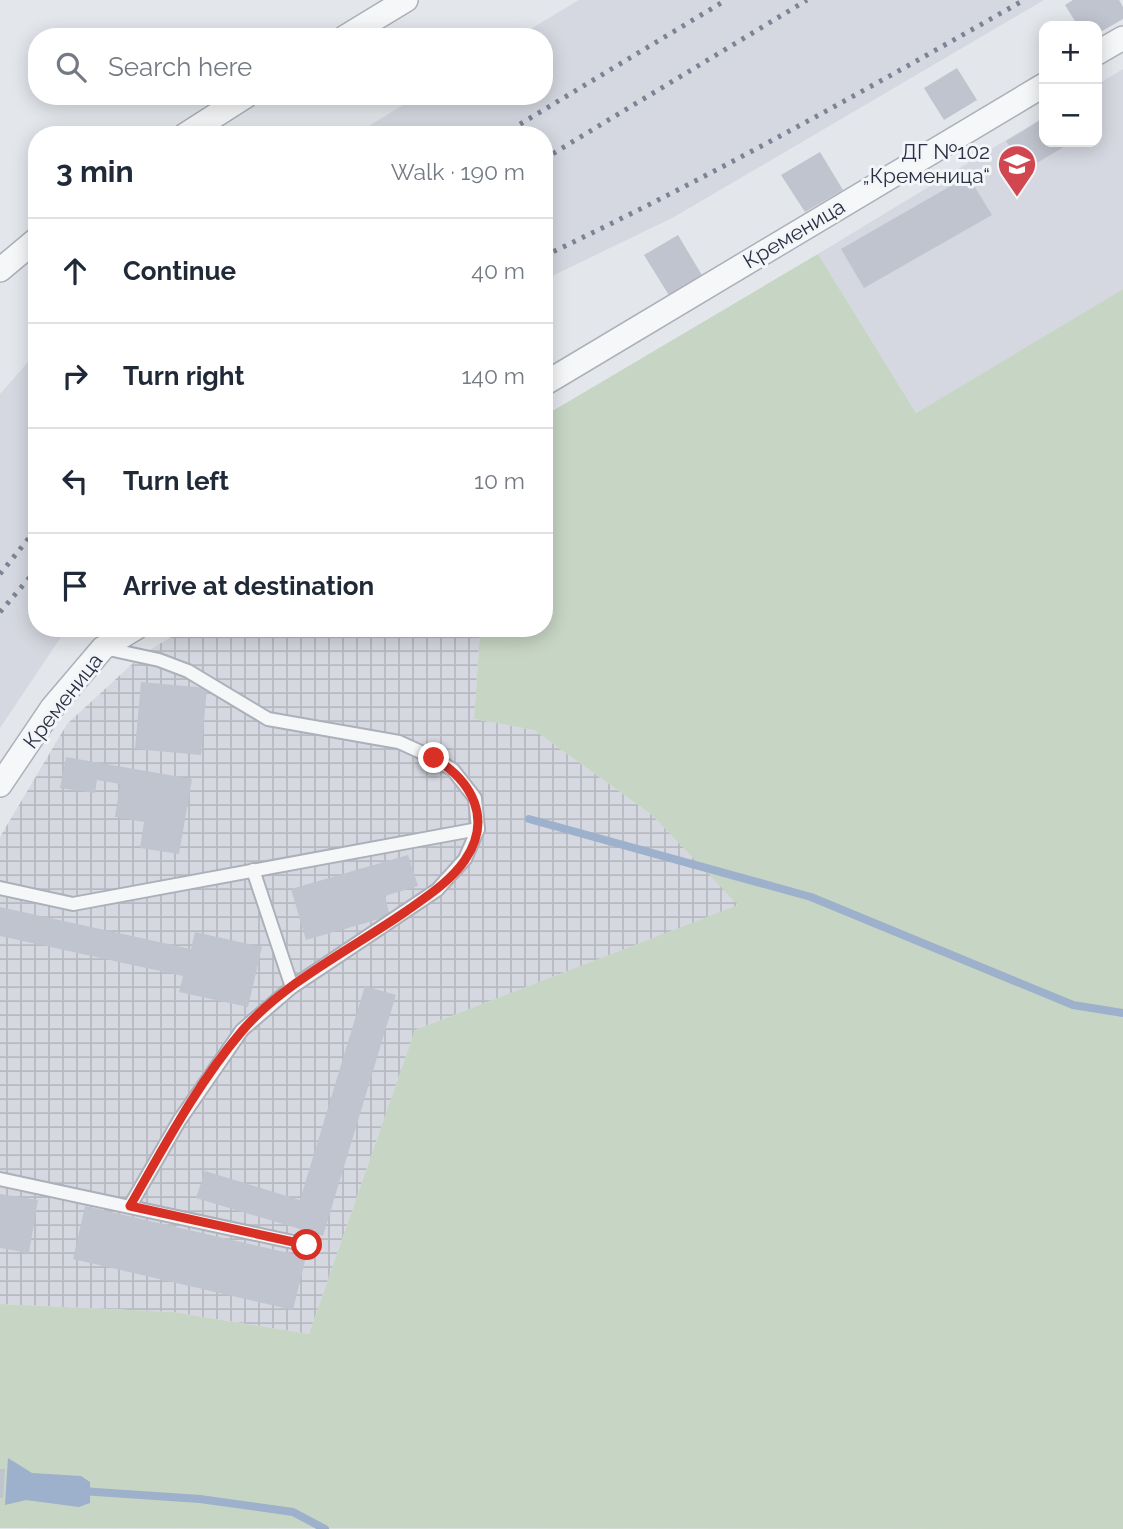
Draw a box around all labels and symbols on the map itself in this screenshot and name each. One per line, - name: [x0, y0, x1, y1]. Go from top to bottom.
- place label: ДГ №102 „Кременица“: [862, 139, 990, 188]
- school or university icon: ДГ №102 „Кременица“: [996, 143, 1038, 198]
- street label: Кременица: [738, 194, 849, 274]
- street label: Кременица: [18, 648, 108, 753]
- route end: [418, 742, 449, 773]
- route start: [291, 1229, 322, 1260]

